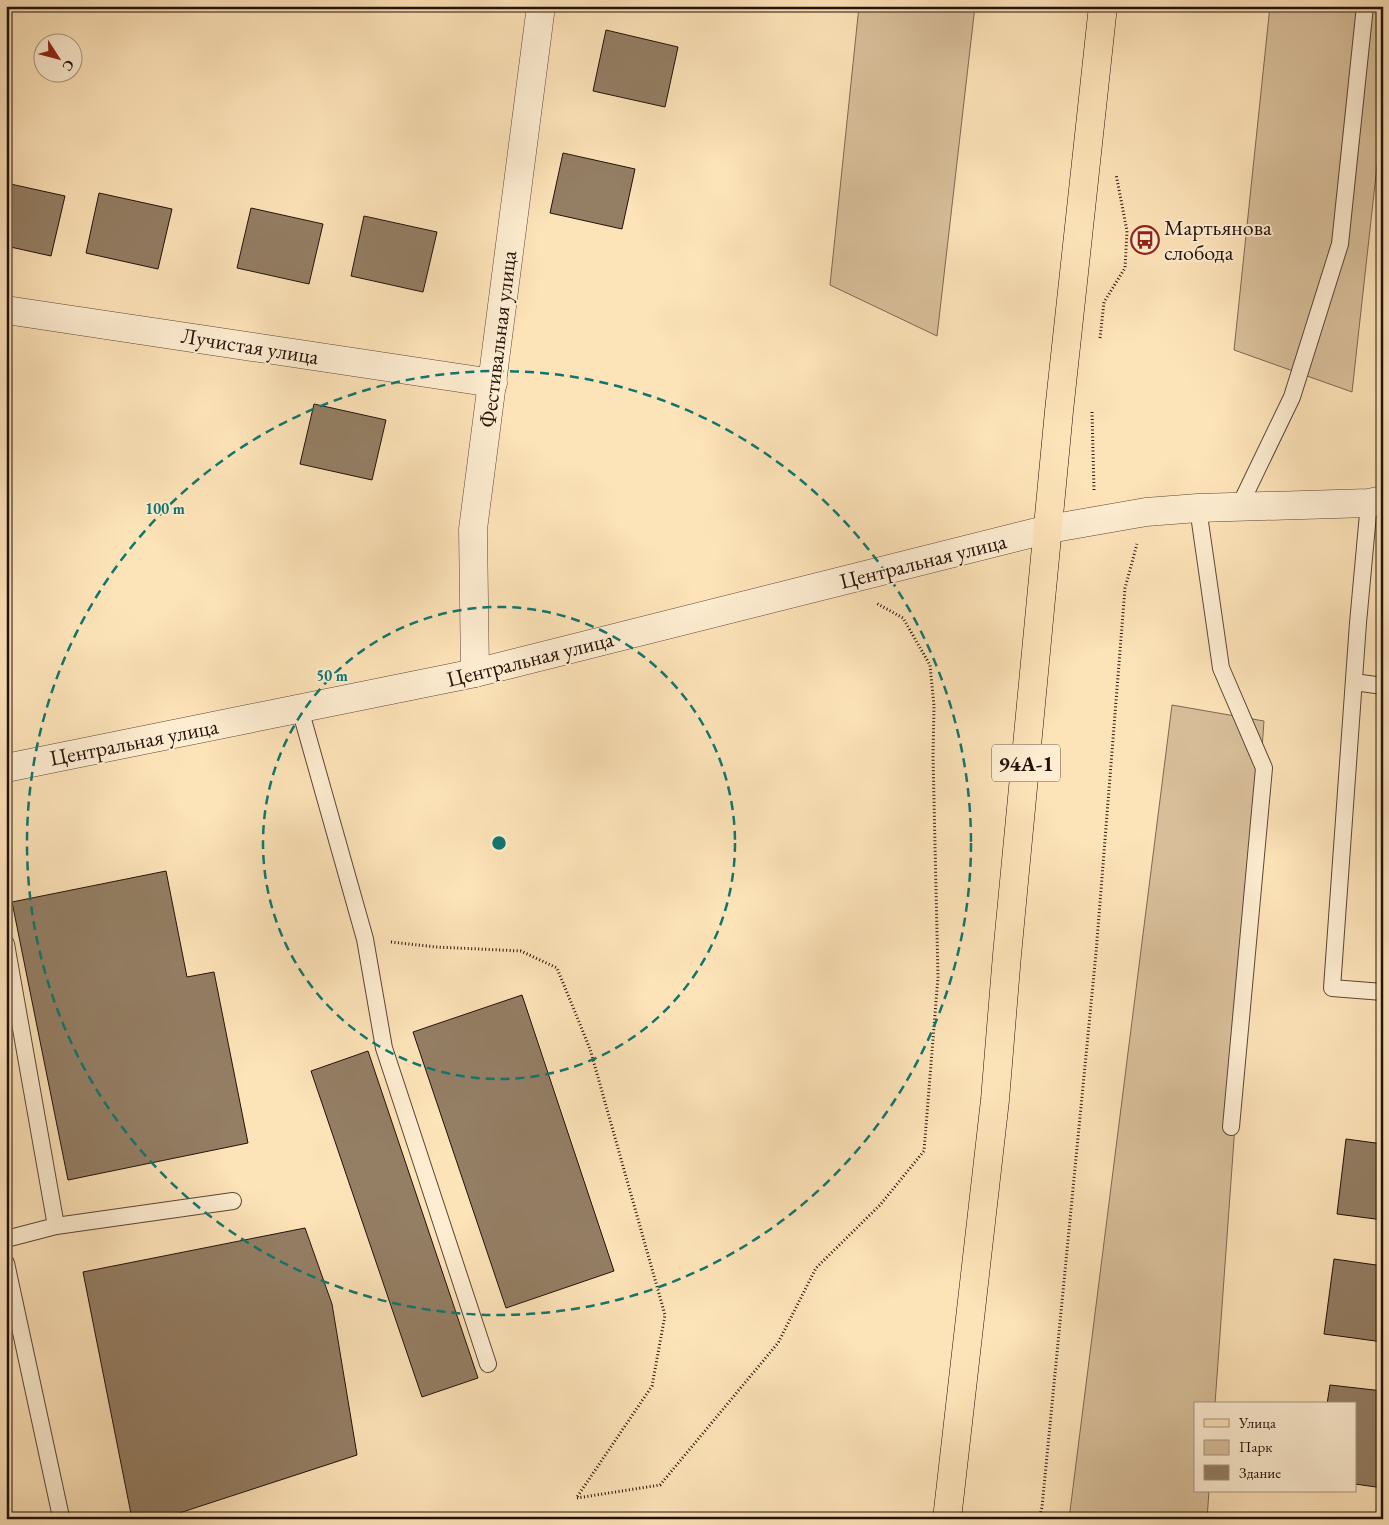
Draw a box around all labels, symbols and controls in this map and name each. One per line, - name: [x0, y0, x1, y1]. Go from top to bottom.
- north arrow: [32, 32, 82, 82]
- text: С: [58, 56, 79, 75]
- place label: Мартьянова слобода: [1164, 213, 1272, 267]
- bus stop icon: Мартьянова слобода: [1130, 225, 1160, 255]
- street label: Фестивальная улица: [473, 249, 523, 429]
- street label: Лучистая улица: [179, 321, 321, 371]
- text: 100 m: [145, 499, 185, 518]
- street label: Центральная улица: [837, 526, 1010, 596]
- street label: Центральная улица: [444, 624, 617, 694]
- text: 50 m: [316, 666, 348, 685]
- street label: Центральная улица: [47, 711, 221, 773]
- road number: 94А-1: [992, 744, 1060, 781]
- centre of rings: [490, 834, 508, 852]
- legend: [1194, 1402, 1356, 1492]
- text: Улица: [1238, 1413, 1276, 1432]
- text: Парк: [1239, 1437, 1272, 1456]
- text: Здание: [1239, 1463, 1281, 1482]

